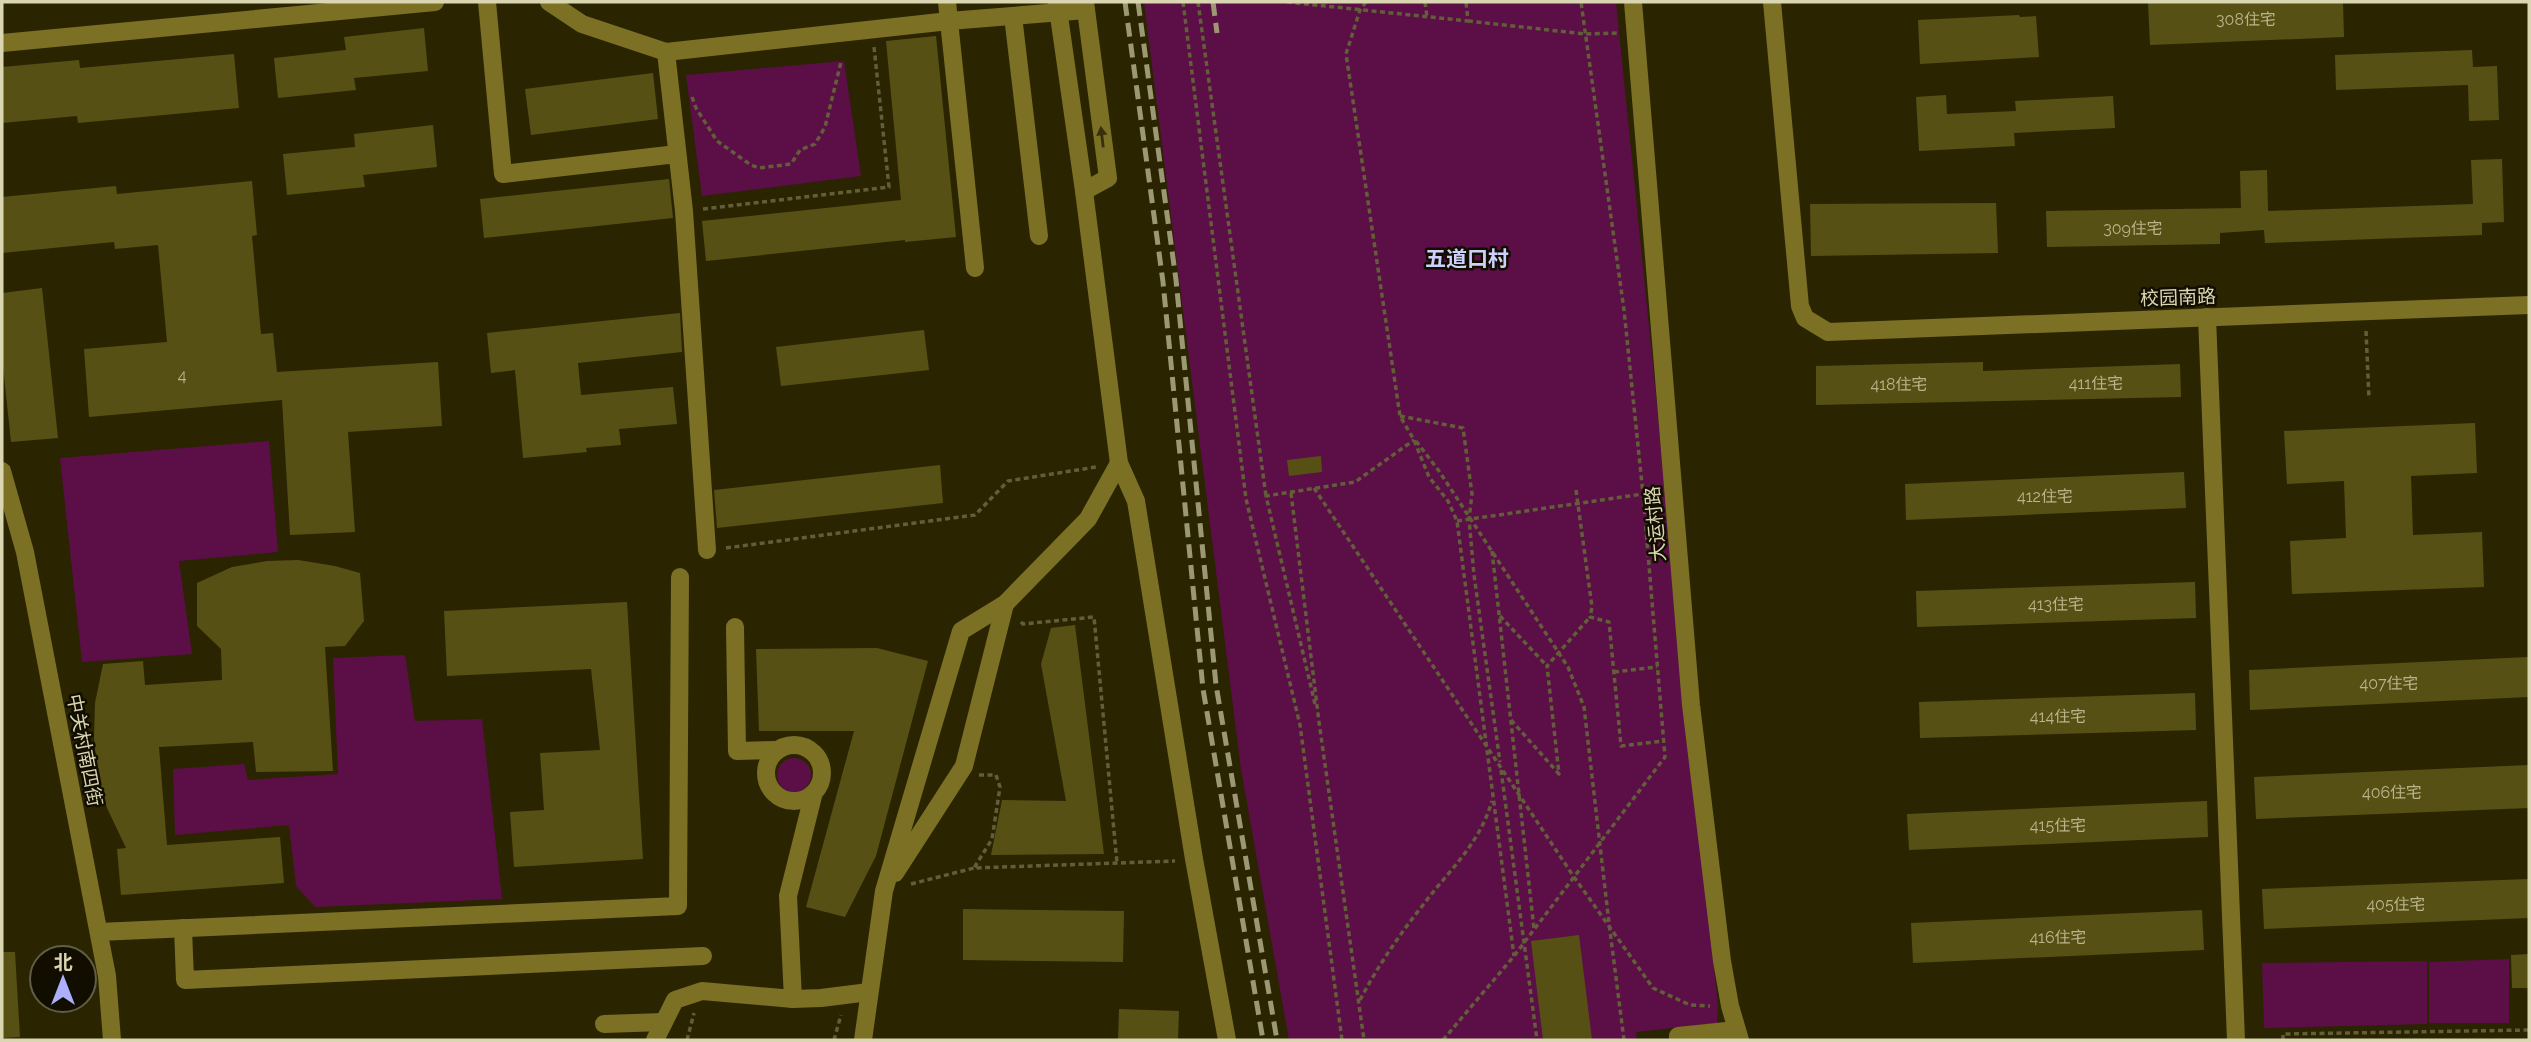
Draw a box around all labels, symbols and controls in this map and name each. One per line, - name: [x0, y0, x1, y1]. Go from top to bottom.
- house number: 308住宅: [2216, 10, 2276, 29]
- one-way arrow: [1097, 126, 1108, 148]
- house number: 309住宅: [2103, 219, 2163, 238]
- district label: 五道口村: [1425, 246, 1509, 271]
- street label: 校园南路: [2140, 285, 2216, 309]
- house number: 4: [178, 366, 187, 385]
- house number: 411住宅: [2069, 374, 2123, 393]
- house number: 418住宅: [1870, 375, 1928, 394]
- street label: 大运村路: [1641, 485, 1669, 563]
- house number: 412住宅: [2017, 487, 2073, 506]
- house number: 413住宅: [2028, 595, 2084, 614]
- house number: 407住宅: [2360, 674, 2418, 693]
- street label: 中关村南四街: [63, 692, 107, 808]
- house number: 414住宅: [2030, 707, 2086, 726]
- house number: 406住宅: [2362, 783, 2422, 802]
- house number: 415住宅: [2030, 816, 2086, 835]
- house number: 405住宅: [2366, 895, 2426, 914]
- house number: 416住宅: [2029, 928, 2087, 947]
- north arrow: [28, 944, 98, 1014]
- text: 北: [53, 951, 73, 973]

